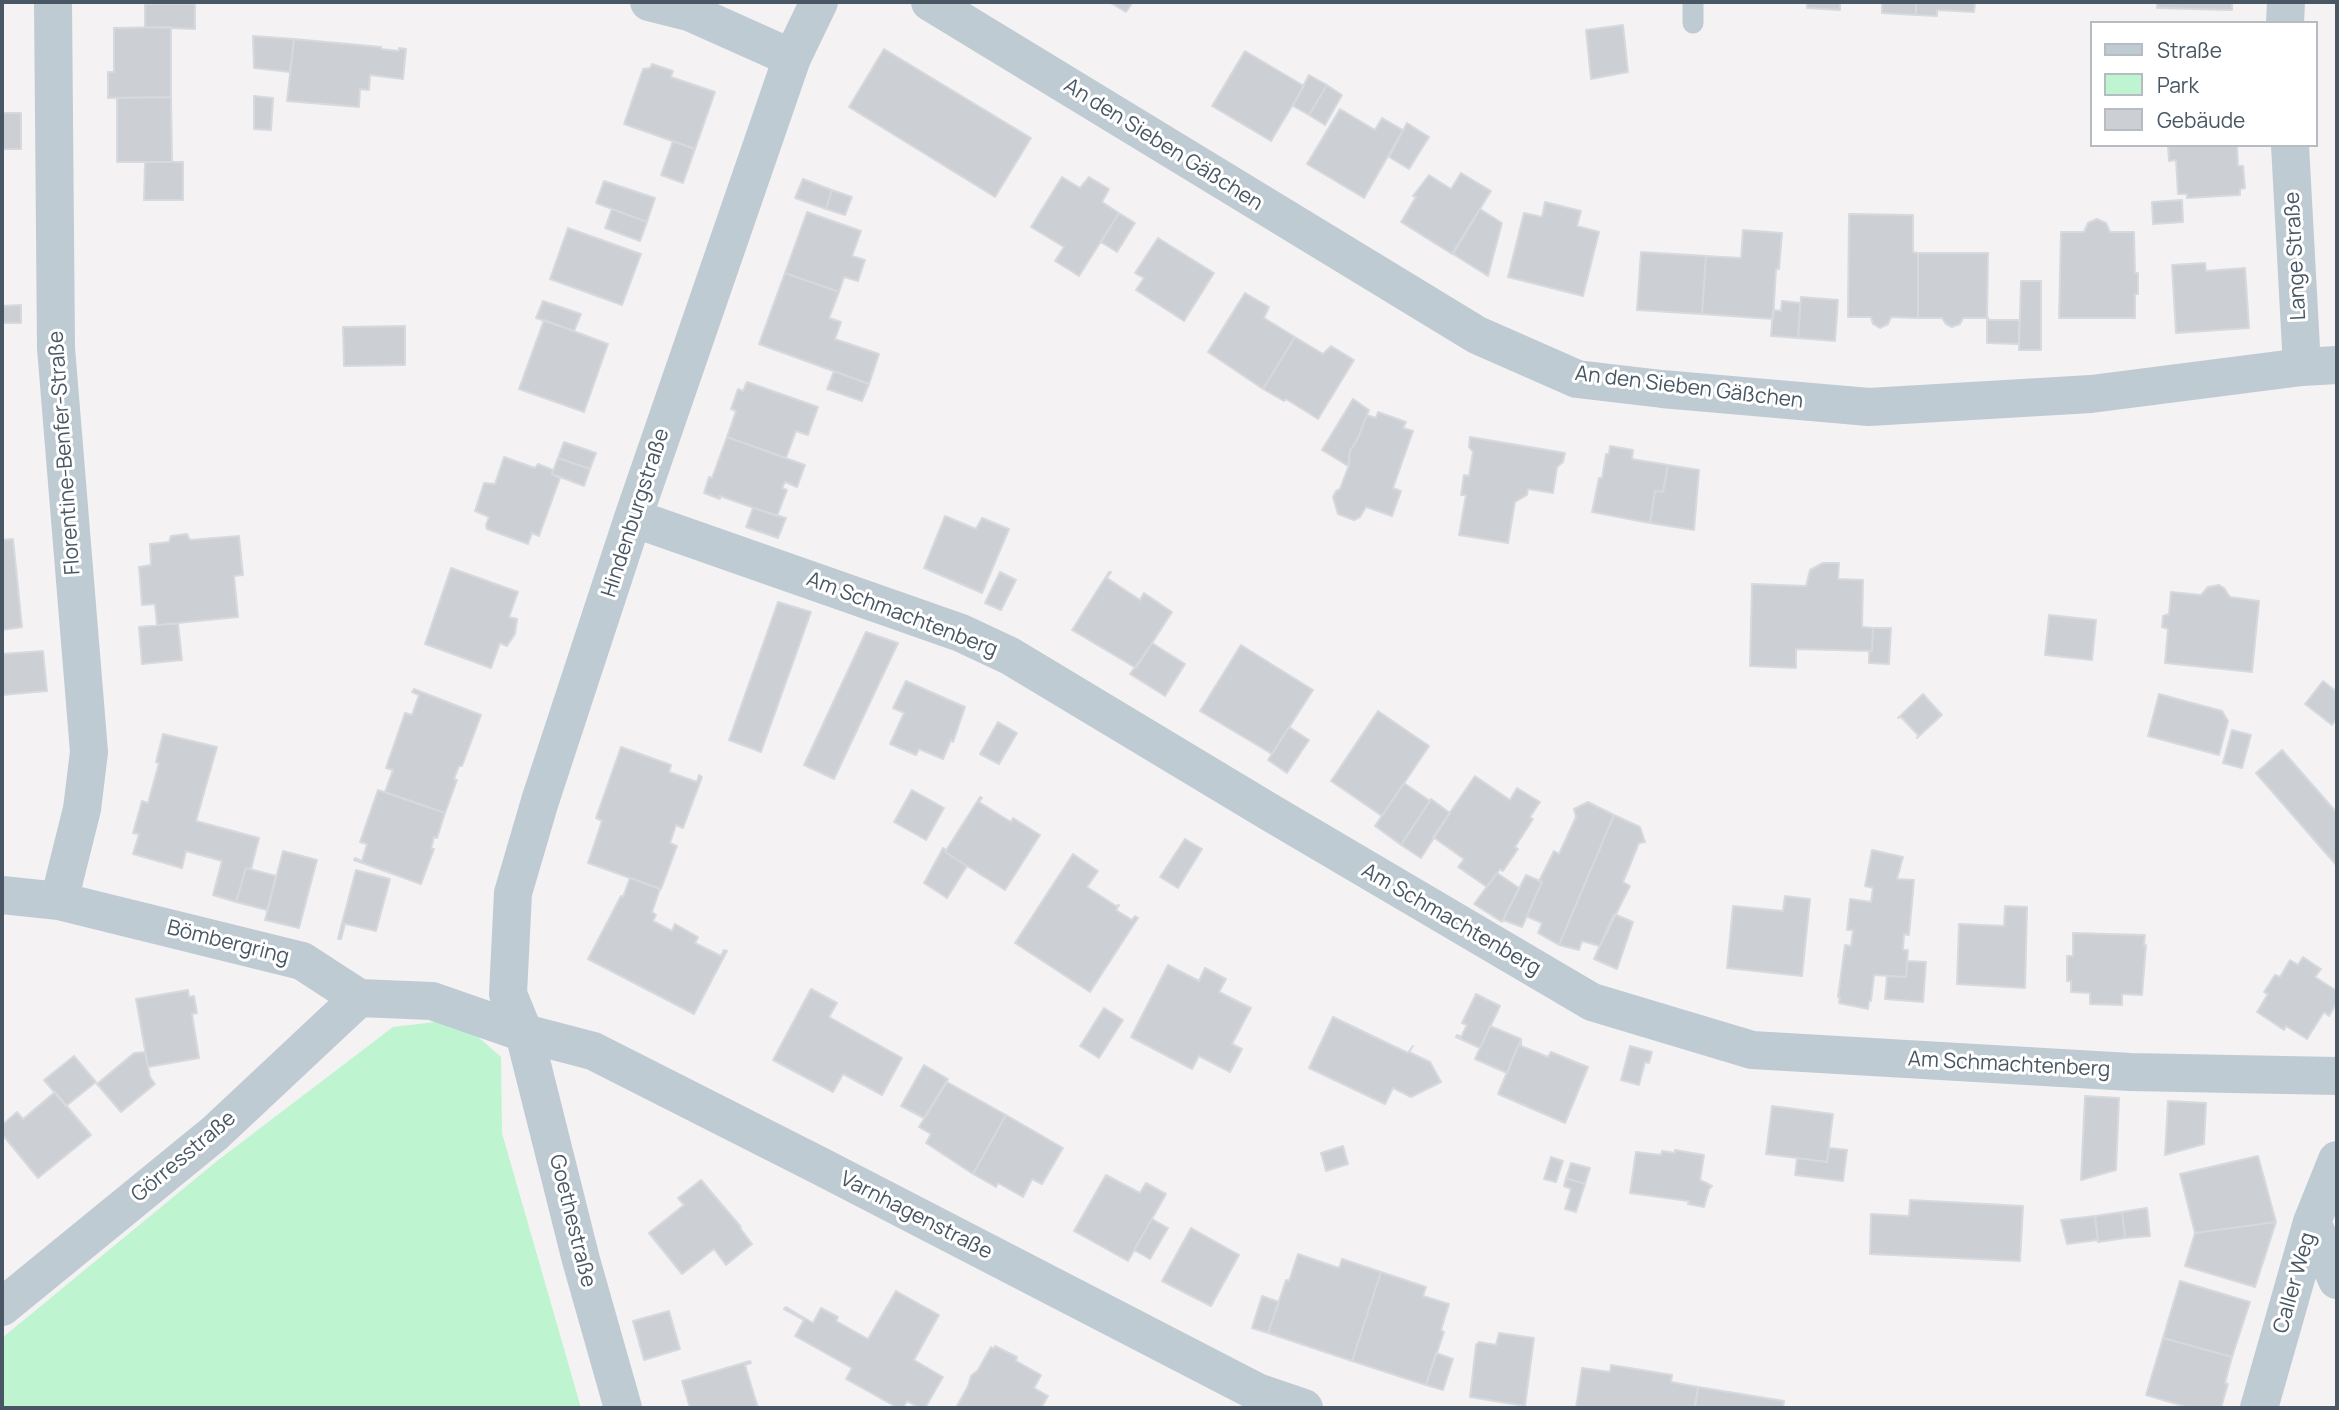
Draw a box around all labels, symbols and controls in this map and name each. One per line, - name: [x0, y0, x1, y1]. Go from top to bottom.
- legend: [2090, 21, 2318, 147]
- text: Straße: [2157, 36, 2222, 64]
- text: Park: [2157, 71, 2199, 99]
- street label: An den Sieben Gäßchen: [1059, 73, 1267, 217]
- text: Gebäude: [2157, 106, 2245, 134]
- street label: Lange Straße: [2280, 191, 2312, 321]
- street label: Florentine-Benfer-Straße: [44, 330, 86, 576]
- street label: An den Sieben Gäßchen: [1573, 361, 1805, 415]
- street label: Hindenburgstraße: [597, 425, 675, 601]
- street label: Am Schmachtenberg: [803, 567, 1001, 663]
- street label: Am Schmachtenberg: [1357, 858, 1545, 982]
- street label: Bömbergring: [164, 916, 292, 970]
- street label: Am Schmachtenberg: [1907, 1047, 2111, 1083]
- street label: Görresstraße: [127, 1106, 241, 1208]
- street label: Goethestraße: [543, 1152, 601, 1290]
- street label: Varnhagenstraße: [836, 1167, 996, 1265]
- street label: Caller Weg: [2269, 1230, 2321, 1336]

